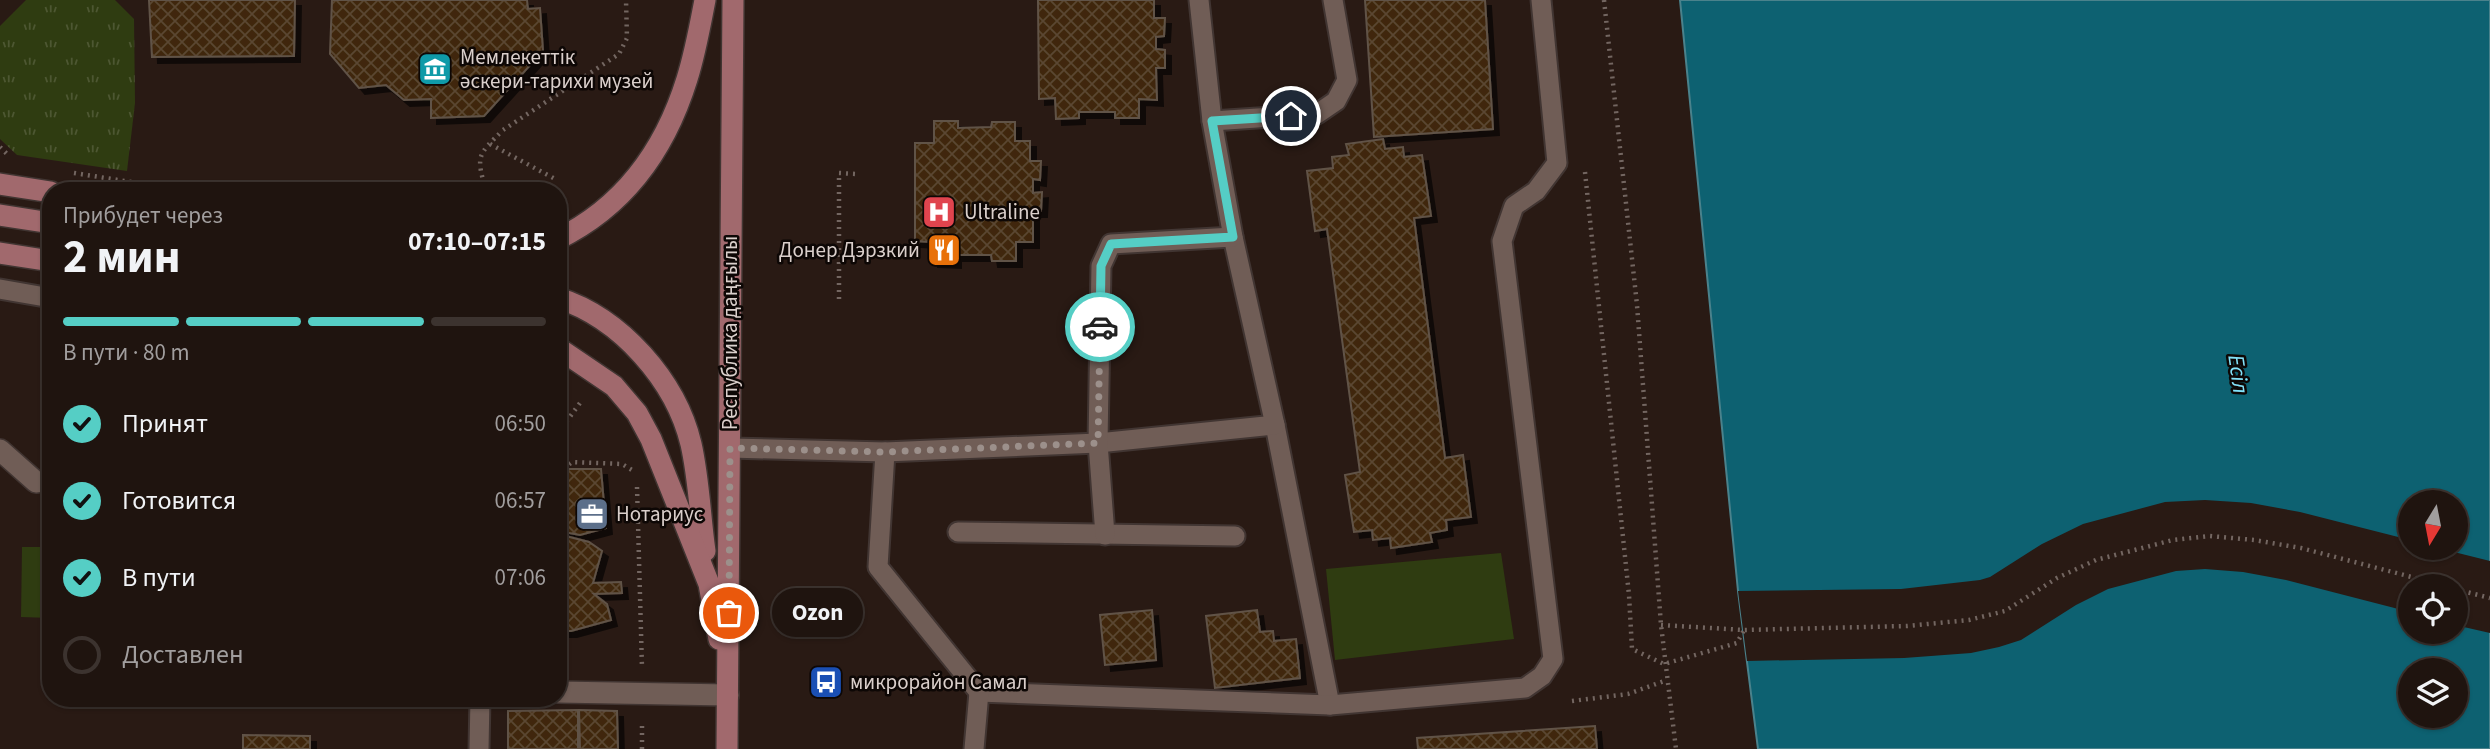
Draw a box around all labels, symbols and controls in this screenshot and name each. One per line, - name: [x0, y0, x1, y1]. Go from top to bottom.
- place label: Мемлекеттік әскери-тарихи музей: [460, 42, 653, 96]
- museum icon: Мемлекеттік әскери-тарихи музей: [416, 50, 454, 88]
- pin: [1261, 86, 1321, 146]
- icon: home: [1272, 97, 1310, 135]
- hospital icon: Ultraline: [920, 193, 958, 231]
- place label: Ultraline: [964, 197, 1040, 227]
- text: Прибудет через: [63, 199, 223, 232]
- text: 07:10–07:15: [408, 223, 546, 260]
- text: 2 мин: [63, 225, 180, 290]
- restaurant icon: Донер Дэрзкий: [925, 231, 963, 269]
- place label: Донер Дэрзкий: [779, 235, 920, 265]
- street label: Республика даңғылы: [715, 236, 745, 430]
- courier: [1065, 292, 1135, 362]
- icon: car: [1081, 308, 1119, 346]
- text: В пути · 80 m: [63, 336, 190, 369]
- water label: Есіл: [2219, 352, 2258, 396]
- icon: check: [63, 405, 101, 443]
- text: Принят: [122, 405, 208, 442]
- text: 06:50: [495, 407, 546, 440]
- icon: check: [63, 482, 101, 520]
- text: Готовится: [122, 482, 236, 519]
- text: 06:57: [495, 484, 546, 517]
- north arrow: [2398, 490, 2468, 560]
- map controls: [2398, 490, 2468, 728]
- office icon: Нотариус: [573, 495, 611, 533]
- place label: Нотариус: [616, 499, 704, 529]
- icon: check: [63, 559, 101, 597]
- text: В пути: [122, 559, 196, 596]
- text: 07:06: [495, 561, 546, 594]
- button: locate: [2398, 574, 2468, 644]
- pin: [699, 583, 759, 643]
- callout: Ozon: [771, 588, 862, 638]
- icon: bag: [710, 594, 748, 632]
- text: Ozon: [792, 596, 843, 629]
- text: Доставлен: [122, 636, 244, 673]
- button: layers: [2398, 658, 2468, 728]
- bus stop icon: микрорайон Самал: [807, 663, 845, 701]
- place label: микрорайон Самал: [850, 667, 1027, 697]

